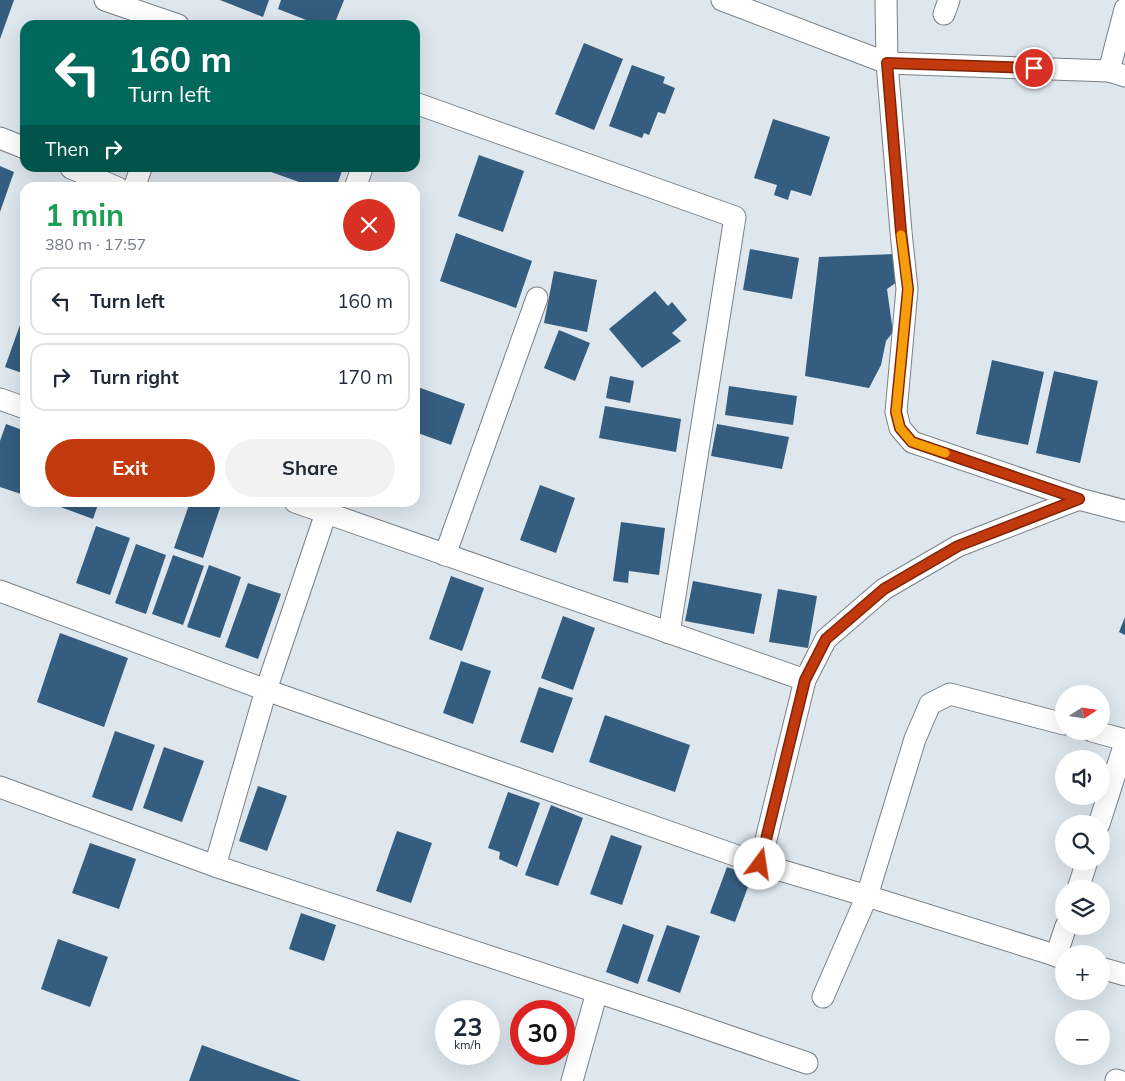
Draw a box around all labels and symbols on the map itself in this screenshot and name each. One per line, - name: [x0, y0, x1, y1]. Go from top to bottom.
- pin: [1013, 47, 1055, 89]
- north arrow: [1055, 685, 1110, 740]
- position arrow: [733, 837, 785, 889]
- speed limit sign: 30: [510, 1000, 575, 1065]

